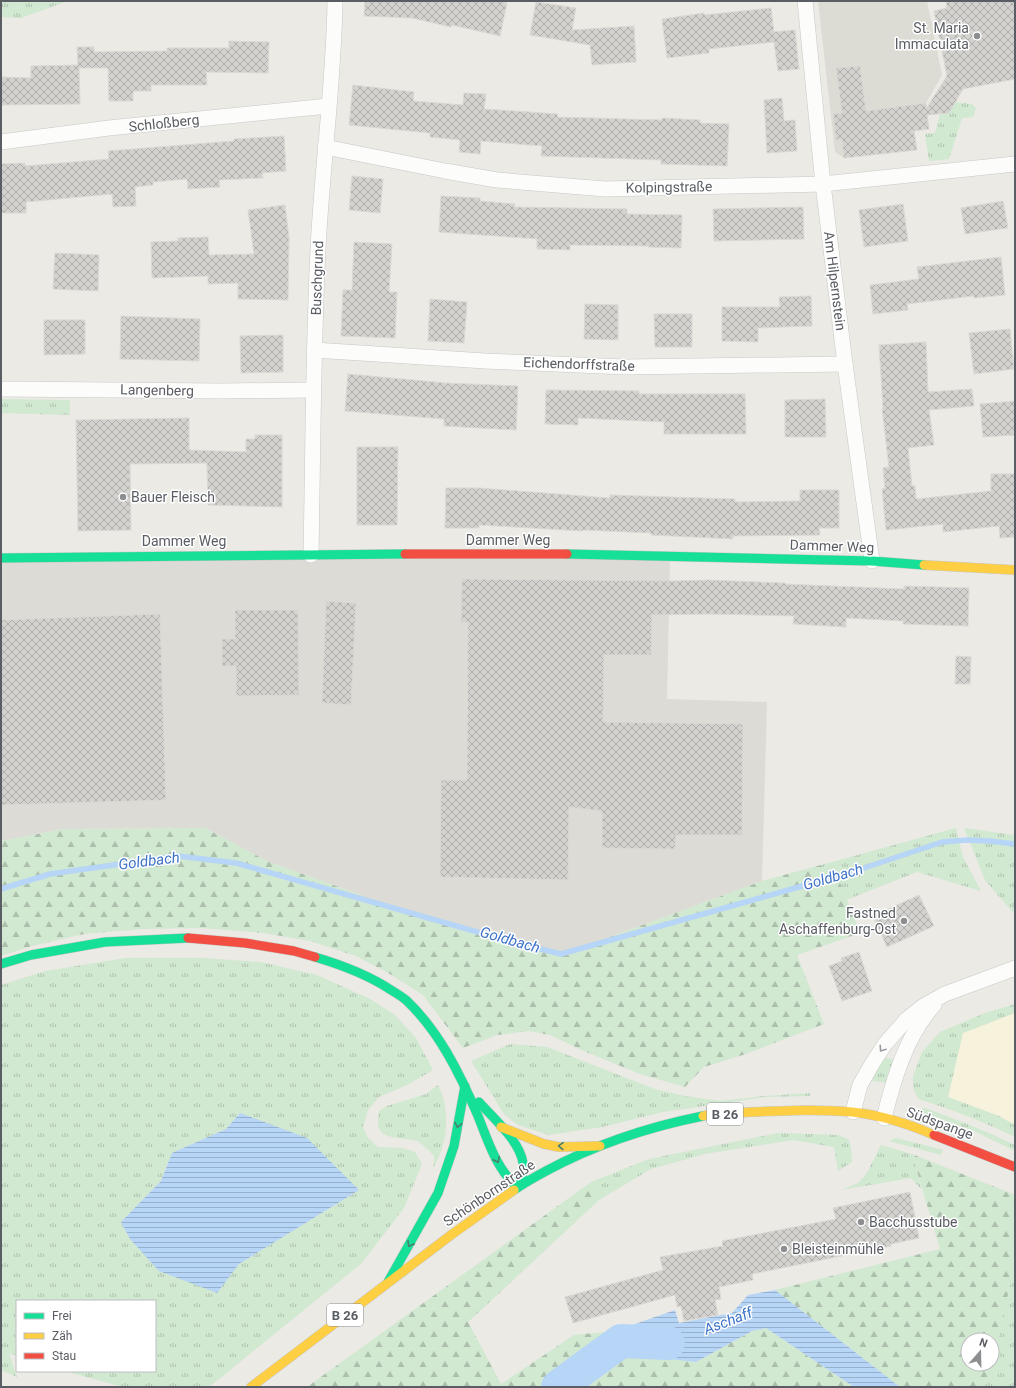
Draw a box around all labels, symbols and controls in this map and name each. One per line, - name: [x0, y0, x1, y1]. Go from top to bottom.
- place label: St. Maria Immaculata: [895, 20, 969, 52]
- marker: St. Maria Immaculata: [972, 31, 982, 41]
- street label: Schloßberg: [128, 111, 200, 135]
- street label: Kolpingstraße: [626, 178, 712, 196]
- street label: Am Hilpernstein: [821, 230, 849, 332]
- street label: Buschgrund: [308, 240, 326, 316]
- street label: Eichendorffstraße: [523, 354, 635, 374]
- street label: Langenberg: [120, 381, 194, 399]
- place label: Bauer Fleisch: [131, 489, 215, 505]
- marker: Bauer Fleisch: [118, 492, 128, 502]
- street label: Dammer Weg: [466, 532, 550, 548]
- street label: Dammer Weg: [142, 533, 226, 549]
- street label: Dammer Weg: [789, 537, 875, 555]
- water label: Goldbach: [117, 848, 181, 874]
- water label: Goldbach: [801, 860, 865, 894]
- place label: Fastned Aschaffenburg-Ost: [779, 905, 896, 937]
- marker: Fastned Aschaffenburg-Ost: [899, 916, 909, 926]
- water label: Goldbach: [478, 923, 542, 957]
- one-way arrow: [879, 1045, 887, 1052]
- road number: B 26: [707, 1103, 743, 1125]
- street label: Südspange: [905, 1104, 975, 1142]
- one-way arrow: [454, 1121, 462, 1128]
- one-way arrow: [558, 1142, 564, 1151]
- street label: Schönbornstraße: [440, 1156, 538, 1230]
- one-way arrow: [492, 1156, 500, 1164]
- place label: Bacchusstube: [869, 1214, 957, 1230]
- marker: Bacchusstube: [856, 1217, 866, 1227]
- one-way arrow: [407, 1240, 414, 1247]
- place label: Bleisteinmühle: [792, 1241, 884, 1257]
- marker: Bleisteinmühle: [779, 1244, 789, 1254]
- legend: [16, 1300, 156, 1372]
- water label: Aschaff: [700, 1303, 757, 1339]
- road number: B 26: [327, 1304, 363, 1326]
- text: Frei: [52, 1309, 72, 1323]
- text: Zäh: [52, 1329, 72, 1343]
- north arrow: [960, 1332, 1000, 1372]
- text: N: [977, 1336, 989, 1351]
- text: Stau: [52, 1349, 76, 1363]

